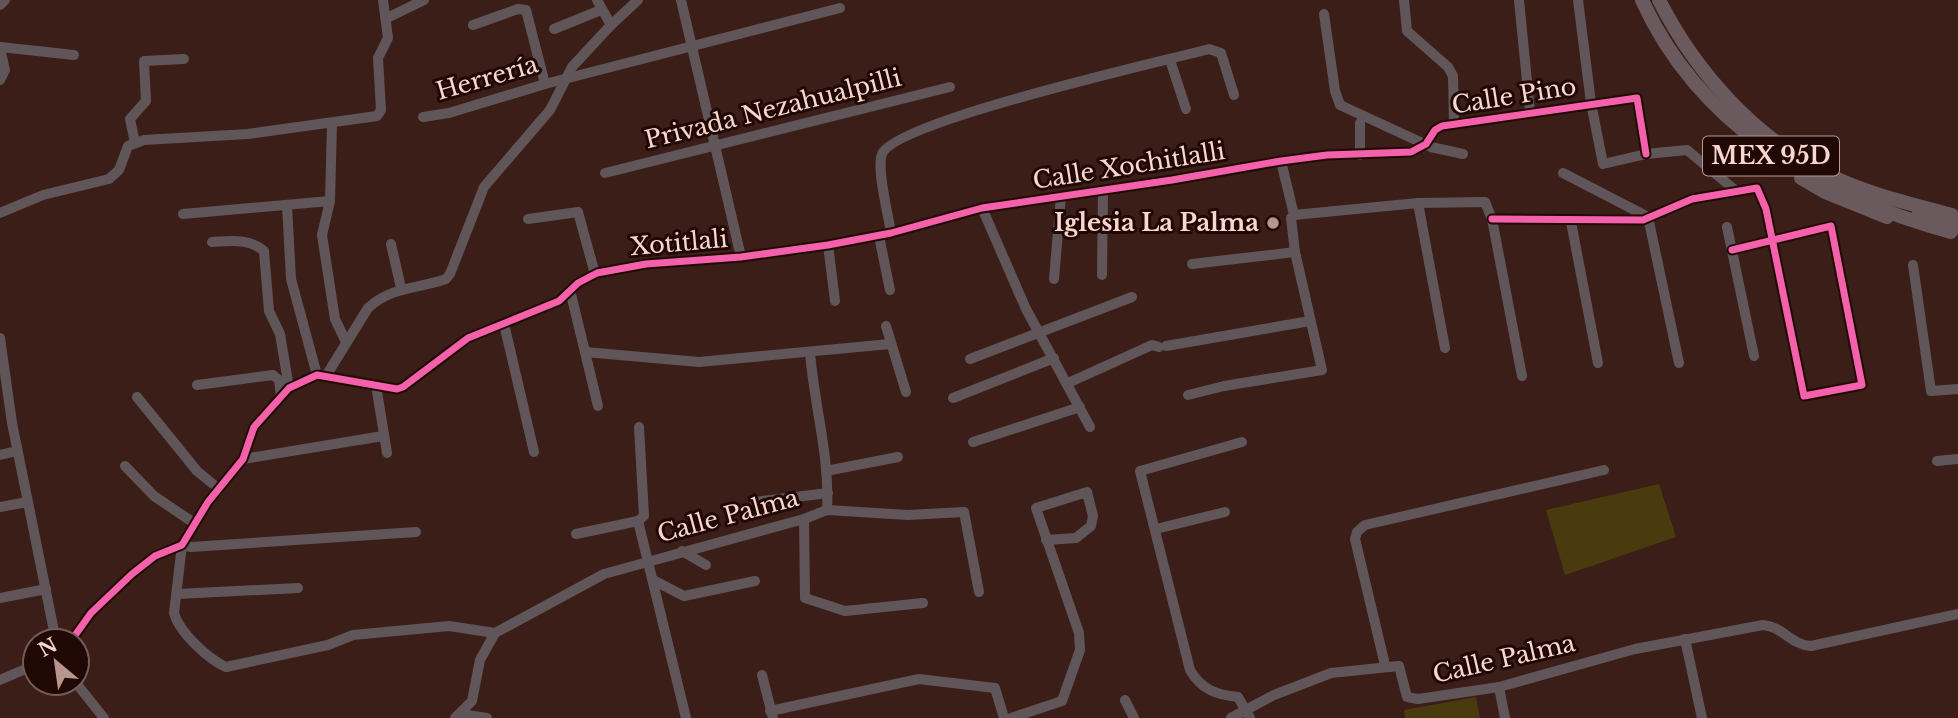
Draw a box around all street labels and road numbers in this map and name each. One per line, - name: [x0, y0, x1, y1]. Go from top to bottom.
- street label: Herrería: [433, 49, 542, 106]
- street label: Privada Nezahualpilli: [642, 63, 904, 154]
- street label: Calle Pino: [1450, 71, 1578, 120]
- street label: Calle Xochitlalli: [1031, 136, 1227, 195]
- road number: MEX 95D: [1703, 136, 1839, 176]
- street label: Xotitlali: [629, 224, 729, 261]
- street label: Calle Palma: [654, 483, 802, 548]
- street label: Calle Palma: [1430, 628, 1579, 689]

